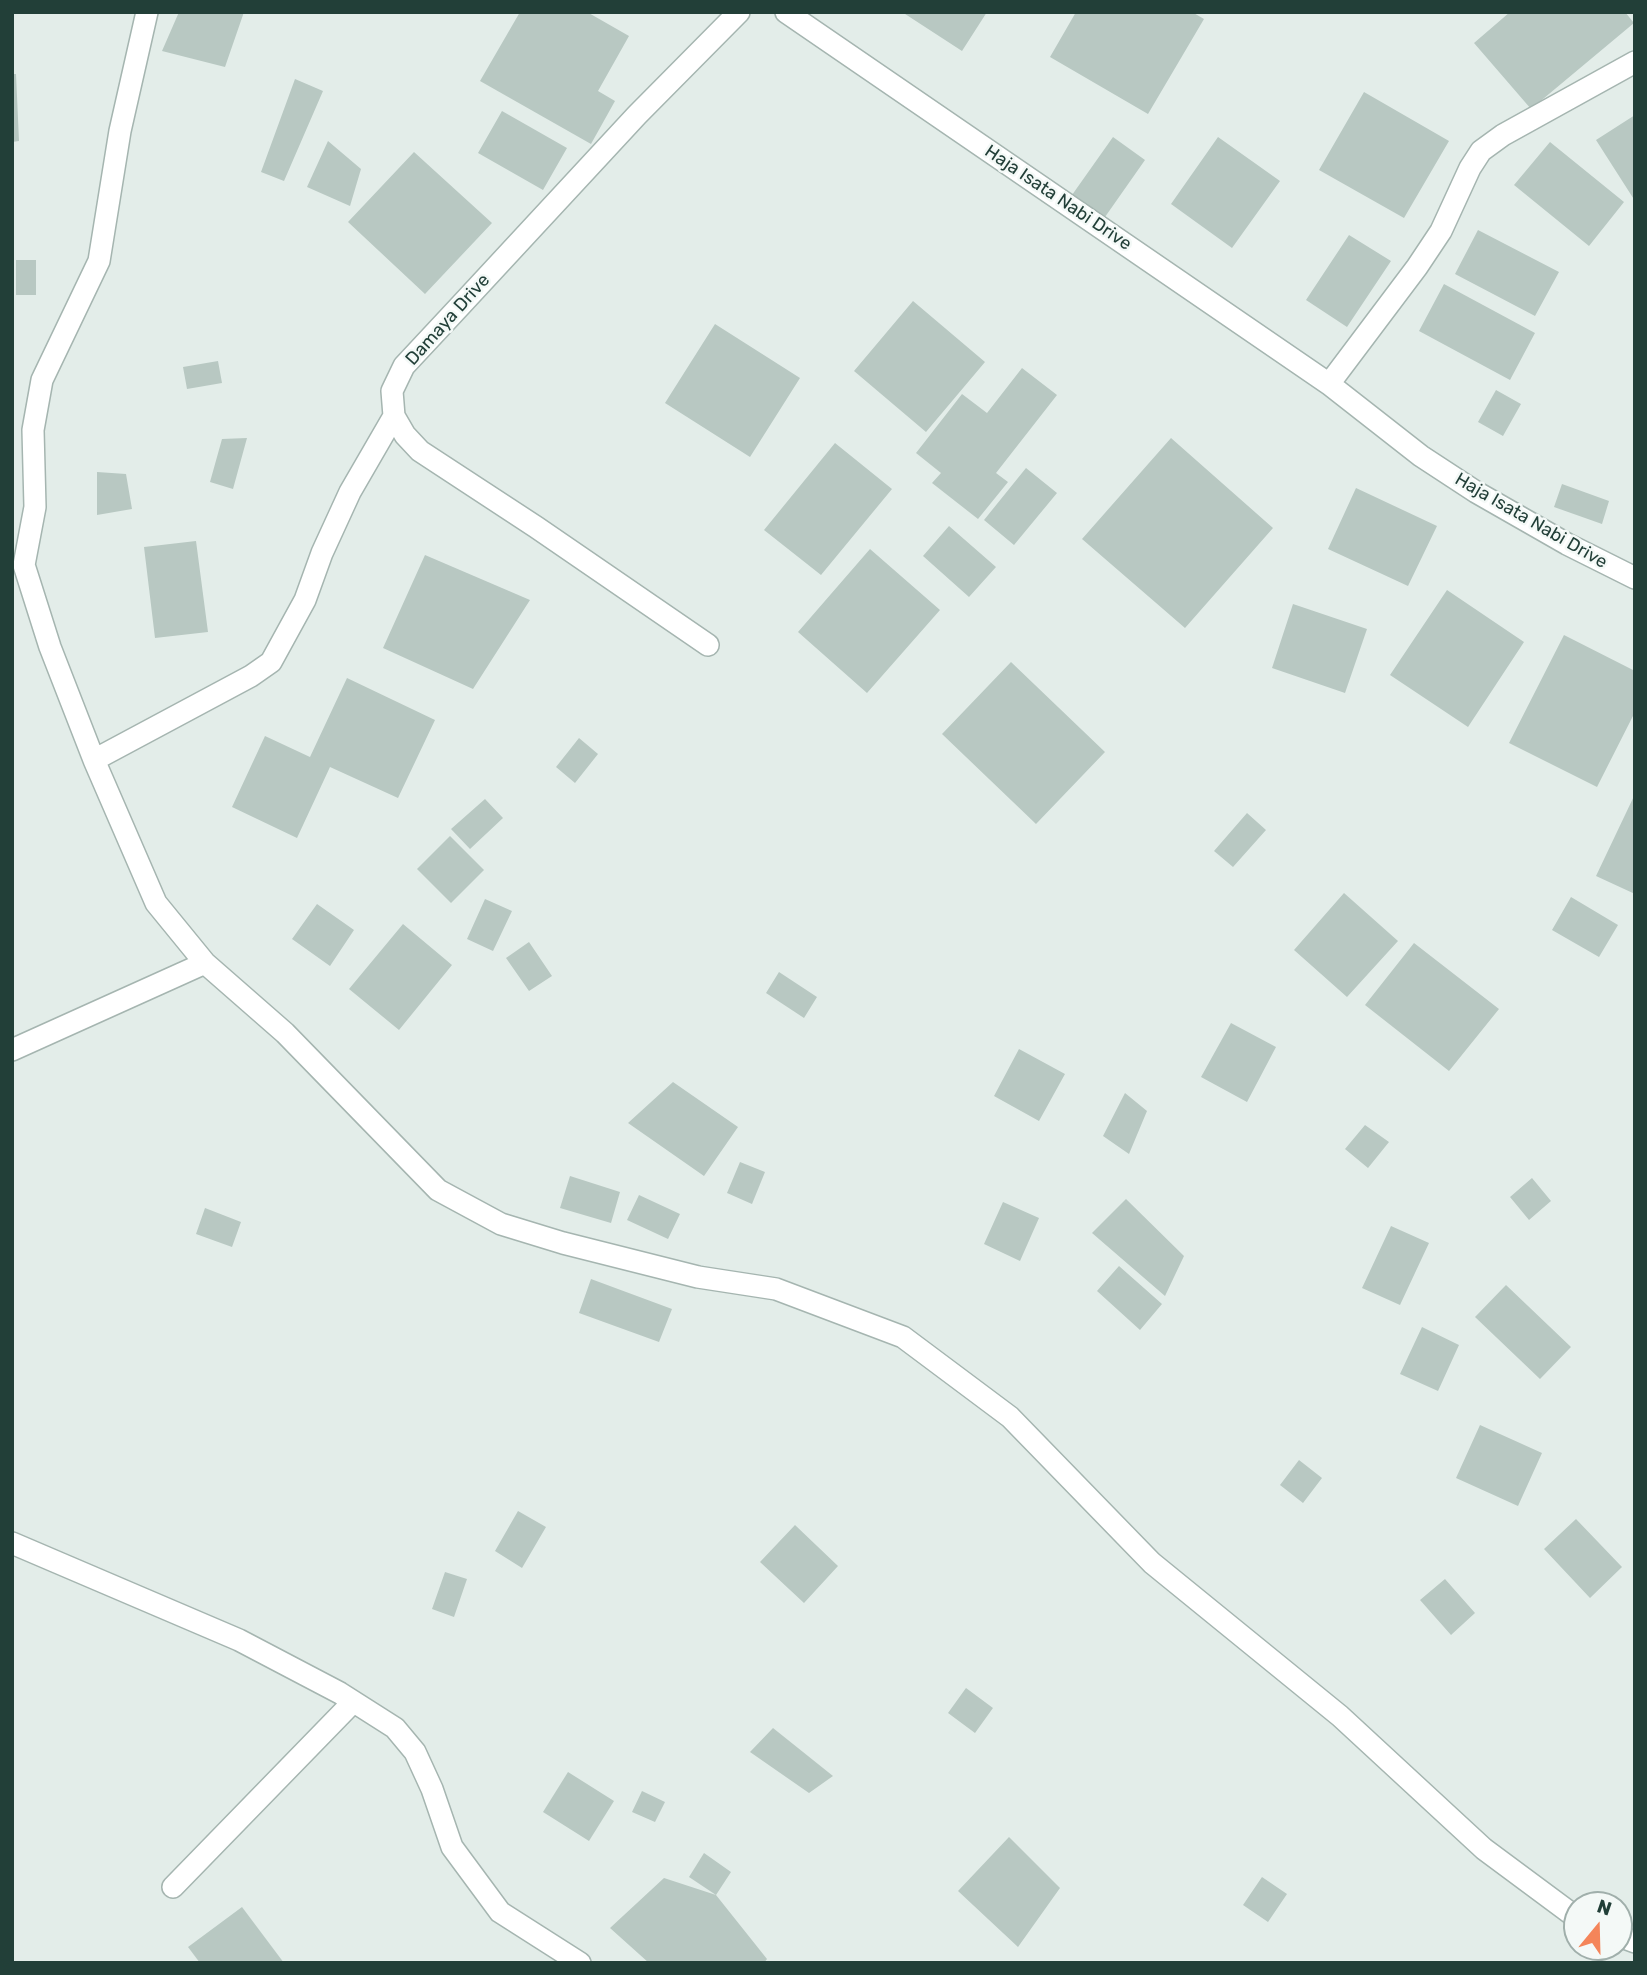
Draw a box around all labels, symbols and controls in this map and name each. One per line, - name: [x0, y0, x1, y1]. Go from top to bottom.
- street label: Haja Isata Nabi Drive: [980, 141, 1136, 255]
- street label: Damaya Drive: [401, 270, 495, 370]
- street label: Haja Isata Nabi Drive: [1451, 469, 1611, 573]
- north arrow: [1563, 1891, 1633, 1961]
- text: N: [1594, 1894, 1615, 1921]

